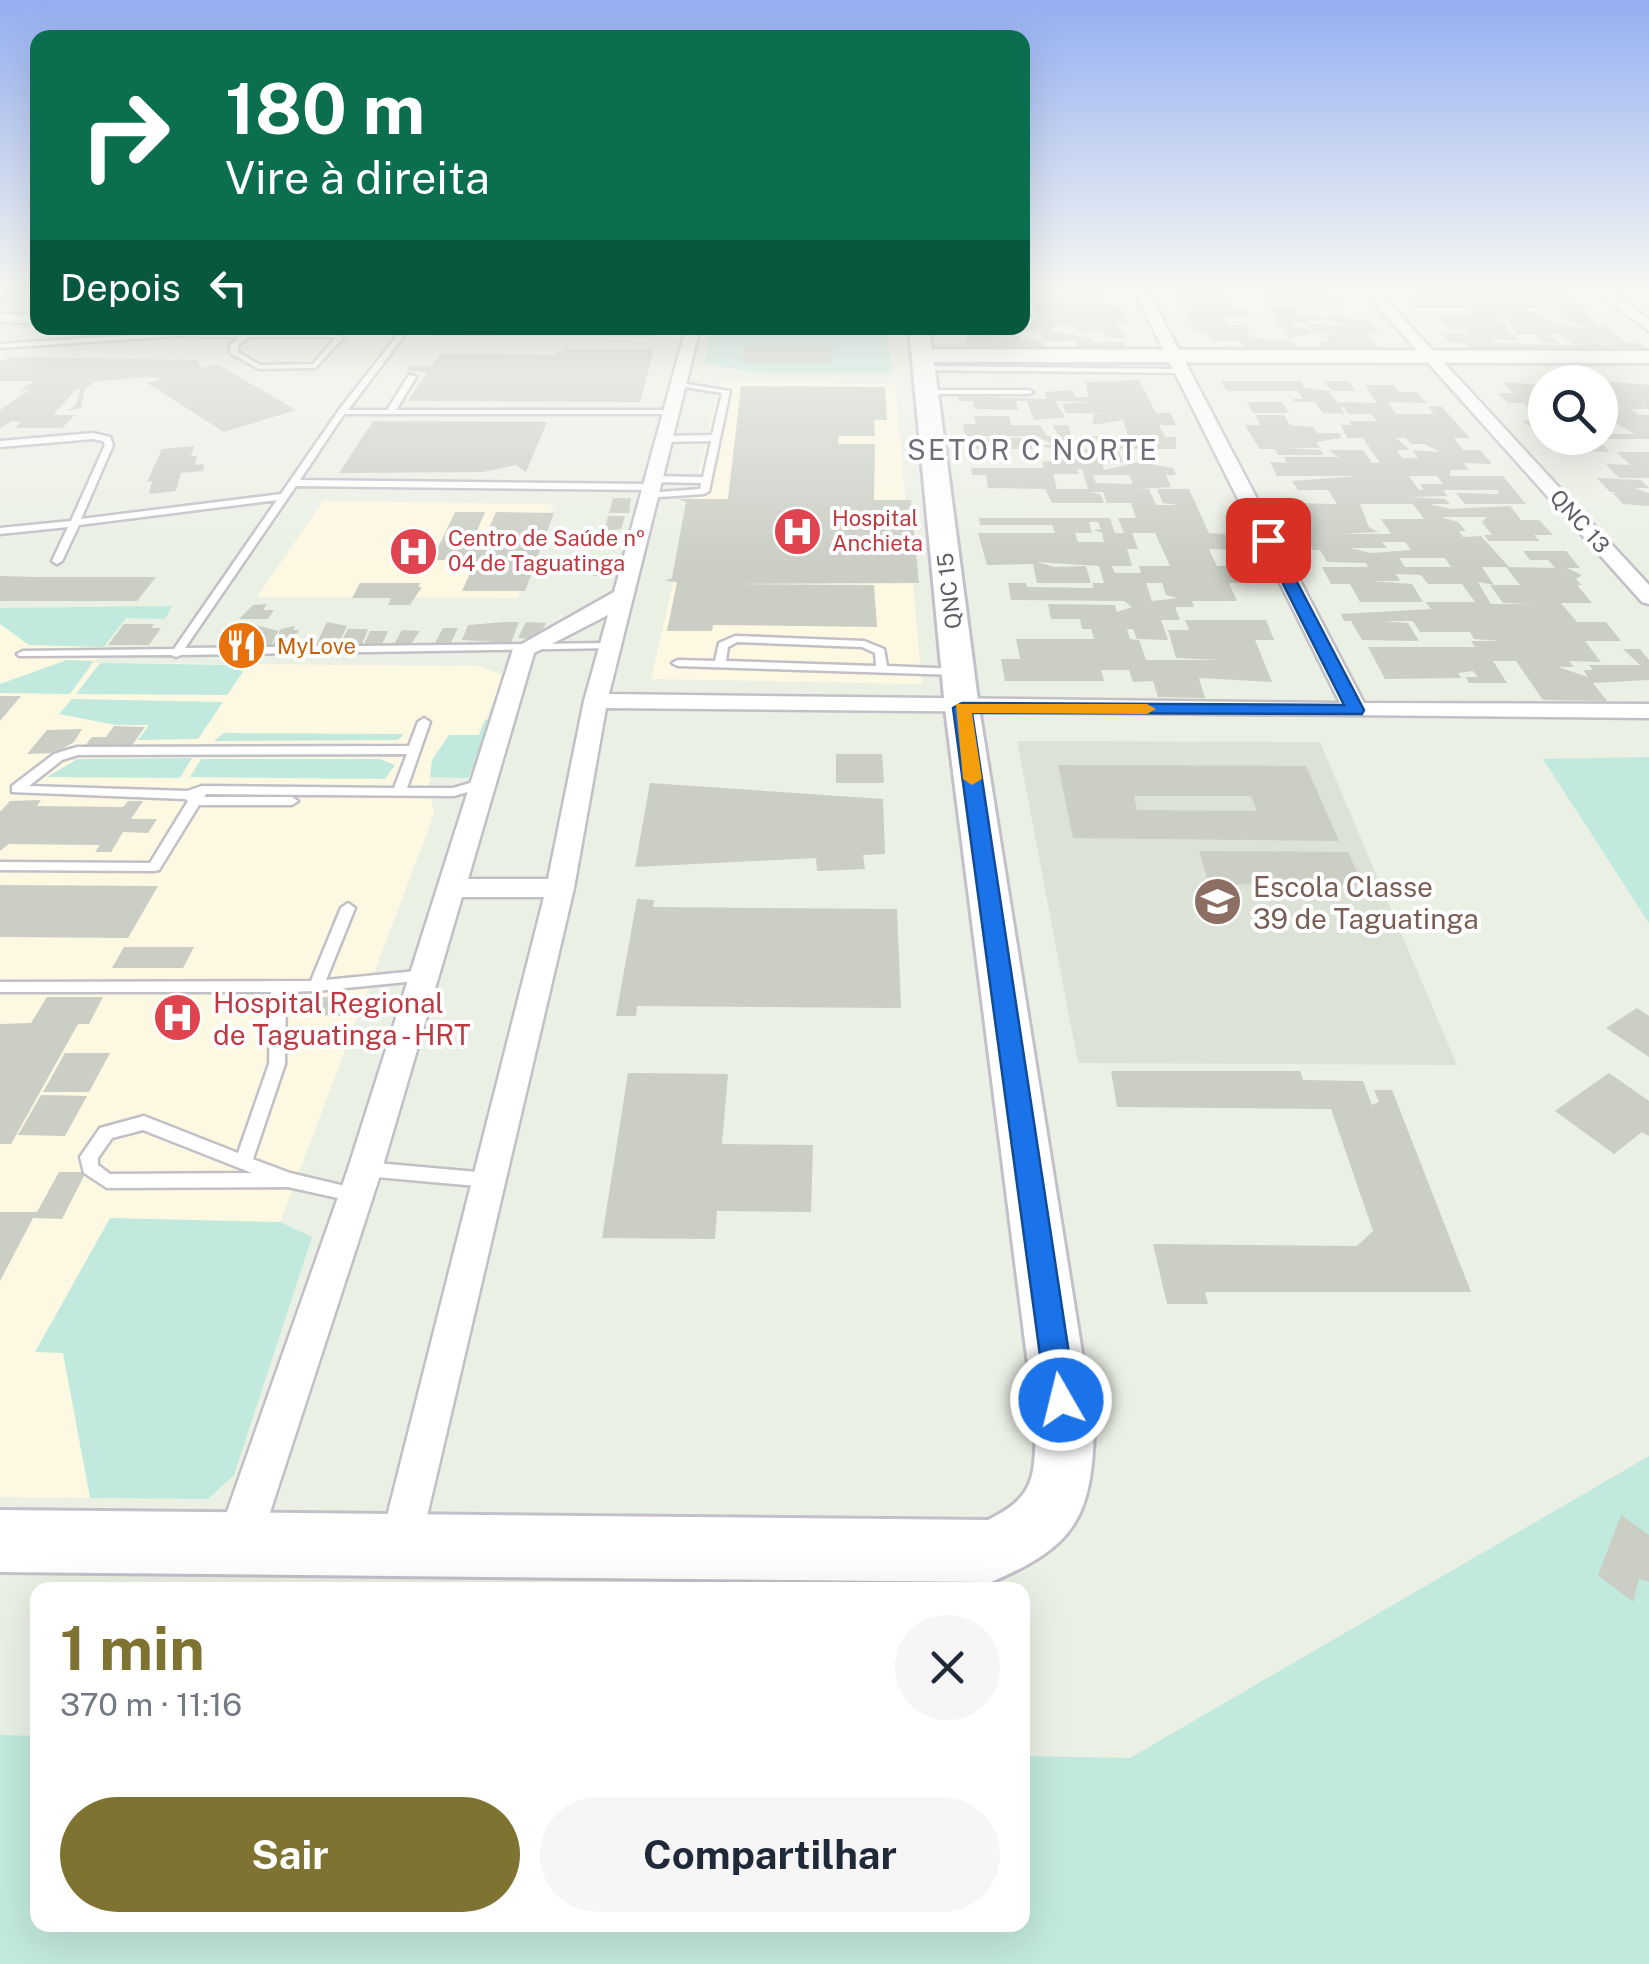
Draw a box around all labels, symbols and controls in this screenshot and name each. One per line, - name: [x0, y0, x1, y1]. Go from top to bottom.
- text: 180 m: [225, 67, 425, 150]
- icon: right: [60, 70, 190, 200]
- text: Vire à direita: [225, 151, 490, 204]
- icon: left: [201, 260, 256, 315]
- text: Depois: [60, 265, 181, 310]
- map controls: [1528, 365, 1618, 455]
- button: search: [1528, 365, 1618, 455]
- district label: SETOR C NORTE: [907, 433, 1159, 466]
- street label: QNC 13: [1545, 484, 1615, 558]
- pin: [1226, 498, 1311, 583]
- hospital icon: Hospital Anchieta: [771, 505, 823, 557]
- place label: Hospital Anchieta: [832, 505, 923, 556]
- icon: arrive: [1241, 513, 1296, 568]
- hospital icon: Centro de Saúde nº 04 de Taguatinga: [387, 525, 439, 577]
- place label: Centro de Saúde nº 04 de Taguatinga: [448, 525, 645, 576]
- street label: QNC 15: [931, 551, 967, 631]
- restaurant icon: MyLove: [216, 620, 268, 672]
- place label: MyLove: [277, 633, 356, 659]
- place label: Escola Classe 39 de Taguatinga: [1253, 870, 1479, 935]
- school or university icon: Escola Classe 39 de Taguatinga: [1192, 876, 1244, 928]
- place label: Hospital Regional de Taguatinga - HRT: [213, 986, 471, 1051]
- hospital icon: Hospital Regional de Taguatinga - HRT: [152, 992, 204, 1044]
- position arrow: [1009, 1348, 1113, 1452]
- text: 1 min: [60, 1613, 205, 1684]
- button: close: [895, 1615, 1000, 1720]
- text: 370 m · 11:16: [60, 1686, 242, 1723]
- button: Sair: [60, 1797, 520, 1912]
- button: Compartilhar: [540, 1797, 1000, 1912]

